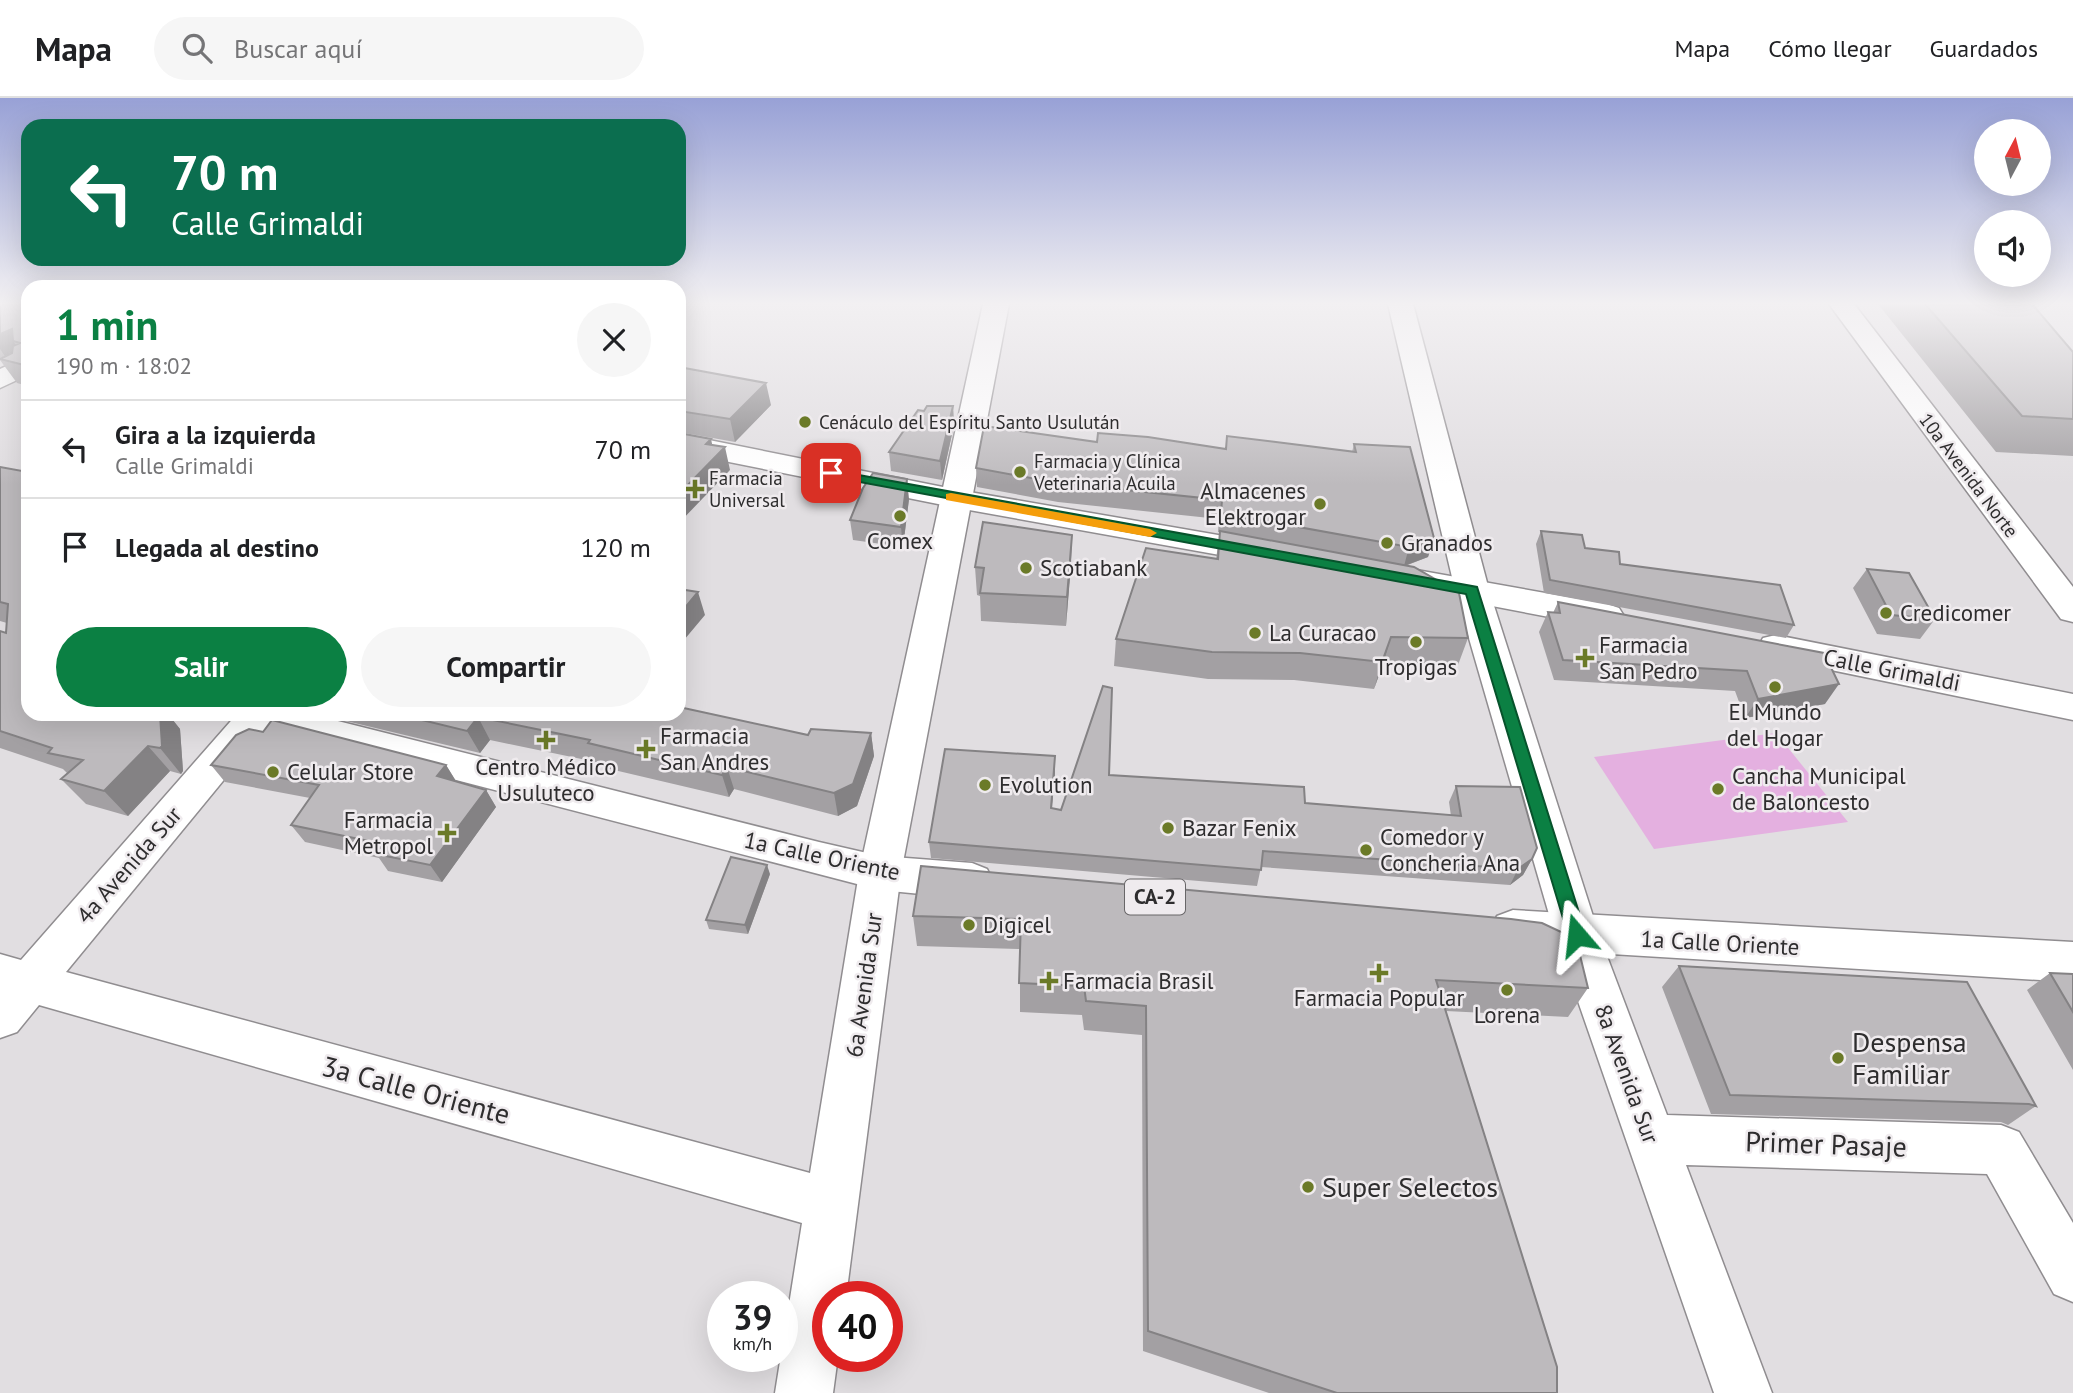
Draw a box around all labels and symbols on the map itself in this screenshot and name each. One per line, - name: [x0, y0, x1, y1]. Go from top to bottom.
- north arrow: [1974, 119, 2051, 196]
- street label: 10a Avenida Norte: [1914, 408, 2024, 542]
- place label: Cenáculo del Espíritu Santo Usulután: [819, 410, 1120, 434]
- marker: Cenáculo del Espíritu Santo Usulután: [797, 414, 813, 430]
- pin: [801, 443, 861, 503]
- place label: Farmacia y Clínica Veterinaria Acuila: [1033, 449, 1181, 495]
- marker: Farmacia y Clínica Veterinaria Acuila: [1012, 464, 1028, 480]
- place label: Farmacia Universal: [709, 466, 785, 512]
- place label: Almacenes Elektrogar: [1200, 476, 1306, 531]
- marker: Farmacia Universal: [687, 481, 703, 497]
- marker: Almacenes Elektrogar: [1312, 496, 1328, 512]
- marker: Comex: [892, 508, 908, 524]
- place label: Comex: [867, 526, 933, 555]
- place label: Granados: [1401, 528, 1493, 557]
- marker: Granados: [1379, 535, 1395, 551]
- place label: Scotiabank: [1040, 553, 1147, 582]
- marker: Scotiabank: [1018, 560, 1034, 576]
- place label: Credicomer: [1900, 598, 2011, 627]
- marker: Credicomer: [1878, 605, 1894, 621]
- place label: La Curacao: [1269, 618, 1376, 647]
- marker: La Curacao: [1247, 625, 1263, 641]
- place label: Farmacia San Pedro: [1599, 630, 1698, 685]
- marker: Tropigas: [1408, 634, 1424, 650]
- street label: Calle Grimaldi: [1821, 642, 1963, 697]
- marker: Farmacia San Pedro: [1577, 650, 1593, 666]
- place label: Tropigas: [1375, 652, 1457, 681]
- marker: El Mundo del Hogar: [1767, 679, 1783, 695]
- place label: El Mundo del Hogar: [1727, 697, 1823, 752]
- place label: Farmacia San Andres: [660, 721, 769, 776]
- marker: Centro Médico Usuluteco: [536, 730, 556, 750]
- marker: Farmacia San Andres: [638, 741, 654, 757]
- place label: Centro Médico Usuluteco: [475, 752, 617, 807]
- place label: Celular Store: [287, 757, 414, 786]
- place label: Cancha Municipal de Baloncesto: [1732, 761, 1906, 816]
- marker: Celular Store: [265, 764, 281, 780]
- place label: Evolution: [999, 770, 1092, 799]
- marker: Evolution: [977, 777, 993, 793]
- marker: Cancha Municipal de Baloncesto: [1710, 781, 1726, 797]
- street label: 4a Avenida Sur: [70, 800, 187, 929]
- place label: Farmacia Metropol: [344, 805, 433, 860]
- place label: Bazar Fenix: [1182, 813, 1297, 842]
- marker: Bazar Fenix: [1160, 820, 1176, 836]
- place label: Comedor y Concheria Ana: [1380, 822, 1520, 877]
- marker: Farmacia Metropol: [439, 825, 455, 841]
- street label: 1a Calle Oriente: [741, 825, 903, 886]
- marker: Comedor y Concheria Ana: [1358, 842, 1374, 858]
- road number: CA-2: [1125, 880, 1185, 914]
- position arrow: [1540, 898, 1614, 972]
- place label: Digicel: [983, 910, 1051, 939]
- street label: 6a Avenida Sur: [839, 911, 888, 1059]
- marker: Digicel: [961, 917, 977, 933]
- street label: 1a Calle Oriente: [1640, 924, 1800, 961]
- marker: Farmacia Popular: [1371, 965, 1387, 981]
- place label: Farmacia Brasil: [1063, 966, 1214, 995]
- marker: Farmacia Brasil: [1041, 973, 1057, 989]
- marker: Lorena: [1499, 982, 1515, 998]
- place label: Farmacia Popular: [1294, 983, 1464, 1012]
- place label: Lorena: [1474, 1000, 1540, 1029]
- street label: 8a Avenida Sur: [1589, 1000, 1666, 1147]
- place label: Despensa Familiar: [1852, 1023, 1967, 1092]
- street label: 3a Calle Oriente: [318, 1047, 514, 1132]
- marker: Despensa Familiar: [1830, 1050, 1846, 1066]
- street label: Primer Pasaje: [1745, 1122, 1907, 1165]
- place label: Super Selectos: [1322, 1168, 1498, 1205]
- marker: Super Selectos: [1300, 1179, 1316, 1195]
- speed limit sign: 40: [812, 1281, 903, 1372]

